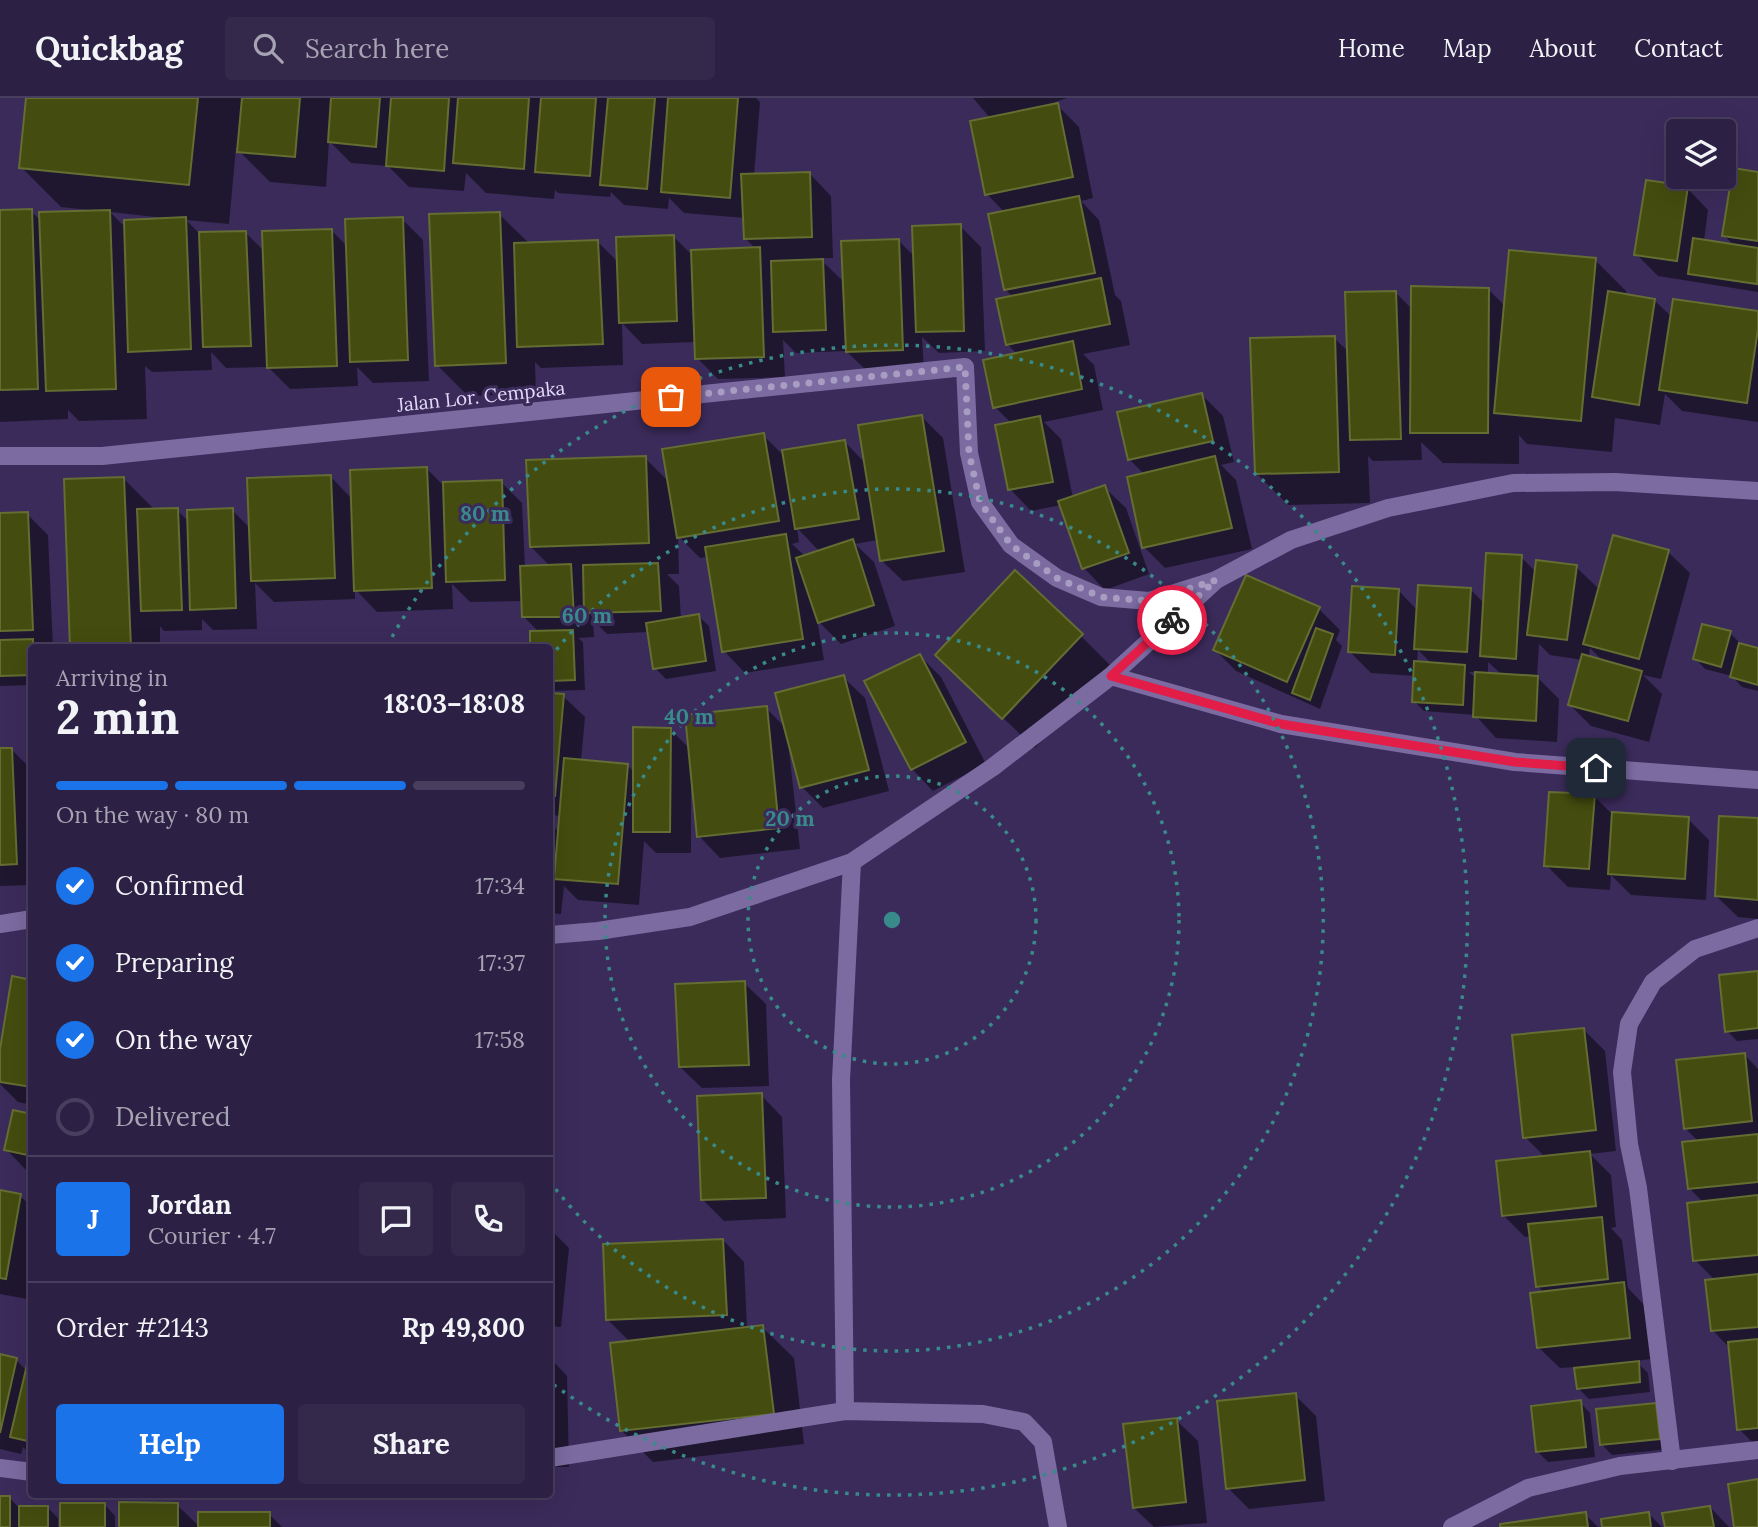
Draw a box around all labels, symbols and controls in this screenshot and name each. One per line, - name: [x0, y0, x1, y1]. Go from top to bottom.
- search box: [225, 17, 715, 80]
- text: Quickbag: [35, 27, 183, 69]
- icon: search: [249, 29, 287, 67]
- text: Search here: [305, 32, 449, 65]
- text: Home: [1338, 33, 1405, 64]
- text: Map: [1443, 33, 1492, 64]
- text: About: [1530, 33, 1596, 64]
- text: Contact: [1634, 33, 1723, 64]
- map controls: [1666, 119, 1736, 189]
- button: layers: [1666, 119, 1736, 189]
- pin: [641, 367, 701, 427]
- street label: Jalan Lor. Cempaka: [395, 375, 566, 417]
- icon: bag: [652, 378, 690, 416]
- text: 80 m: [460, 500, 510, 527]
- courier: [1137, 585, 1207, 655]
- icon: bike: [1153, 601, 1191, 639]
- text: 60 m: [562, 602, 612, 629]
- text: Arriving in: [56, 663, 168, 692]
- text: 18:03–18:08: [384, 687, 525, 720]
- text: 2 min: [56, 688, 179, 747]
- text: 40 m: [664, 703, 714, 730]
- pin: [1566, 738, 1626, 798]
- icon: home: [1577, 749, 1615, 787]
- text: On the way · 80 m: [56, 800, 249, 829]
- text: 20 m: [765, 805, 815, 832]
- icon: check: [56, 867, 94, 905]
- text: Confirmed: [115, 869, 244, 902]
- text: 17:34: [475, 871, 525, 900]
- centre of rings: [880, 908, 904, 932]
- icon: check: [56, 944, 94, 982]
- text: Preparing: [115, 946, 234, 979]
- text: 17:37: [477, 948, 525, 977]
- icon: check: [56, 1021, 94, 1059]
- text: On the way: [115, 1023, 252, 1056]
- text: 17:58: [475, 1025, 525, 1054]
- text: Delivered: [115, 1100, 231, 1133]
- button: chat: [359, 1182, 433, 1256]
- button: phone: [451, 1182, 525, 1256]
- text: Jordan: [148, 1188, 232, 1221]
- text: J: [87, 1203, 99, 1236]
- text: Courier · 4.7: [148, 1221, 276, 1250]
- text: Order #2143: [56, 1311, 209, 1344]
- text: Rp 49,800: [402, 1311, 525, 1344]
- button: Help: [56, 1404, 284, 1484]
- button: Share: [298, 1404, 525, 1484]

